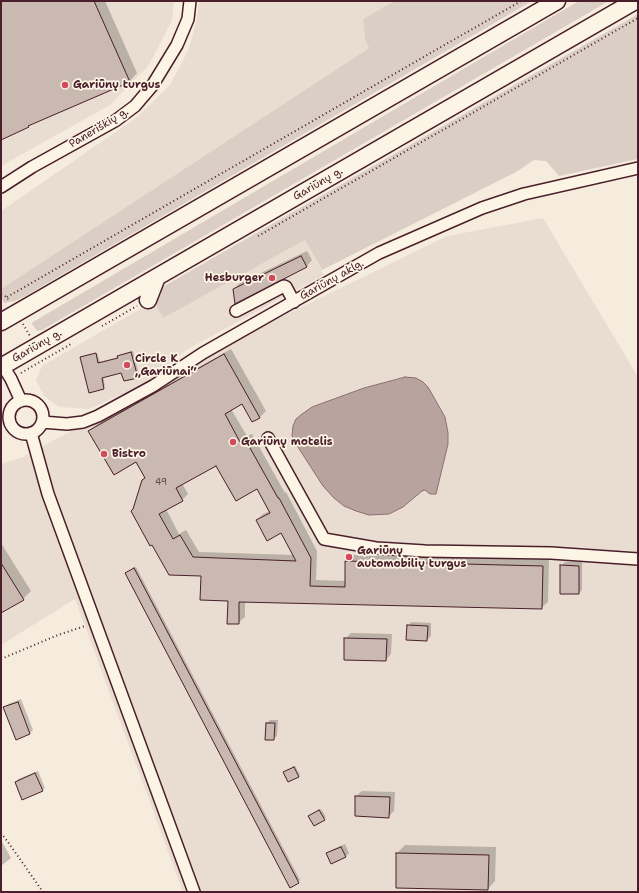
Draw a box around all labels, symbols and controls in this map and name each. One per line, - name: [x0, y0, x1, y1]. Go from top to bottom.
- place label: Gariūnų turgus: [73, 78, 160, 92]
- marker: Gariūnų turgus: [60, 80, 70, 90]
- street label: Paneriškių g.: [67, 105, 131, 151]
- street label: Gariūnų g.: [291, 164, 345, 204]
- street label: Gariūnų aklg.: [298, 257, 366, 303]
- place label: Hesburger: [205, 271, 264, 285]
- marker: Hesburger: [267, 273, 277, 283]
- street label: Gariūnų g.: [10, 326, 64, 366]
- place label: Circle K „Gariūnai“: [135, 352, 196, 378]
- marker: Circle K „Gariūnai“: [122, 360, 132, 370]
- place label: Gariūnų motelis: [241, 435, 333, 449]
- marker: Gariūnų motelis: [228, 437, 238, 447]
- place label: Bistro: [112, 447, 146, 461]
- marker: Bistro: [99, 449, 109, 459]
- house number: 49: [155, 478, 167, 488]
- place label: Gariūnų automobilių turgus: [357, 544, 466, 570]
- marker: Gariūnų automobilių turgus: [344, 552, 354, 562]

